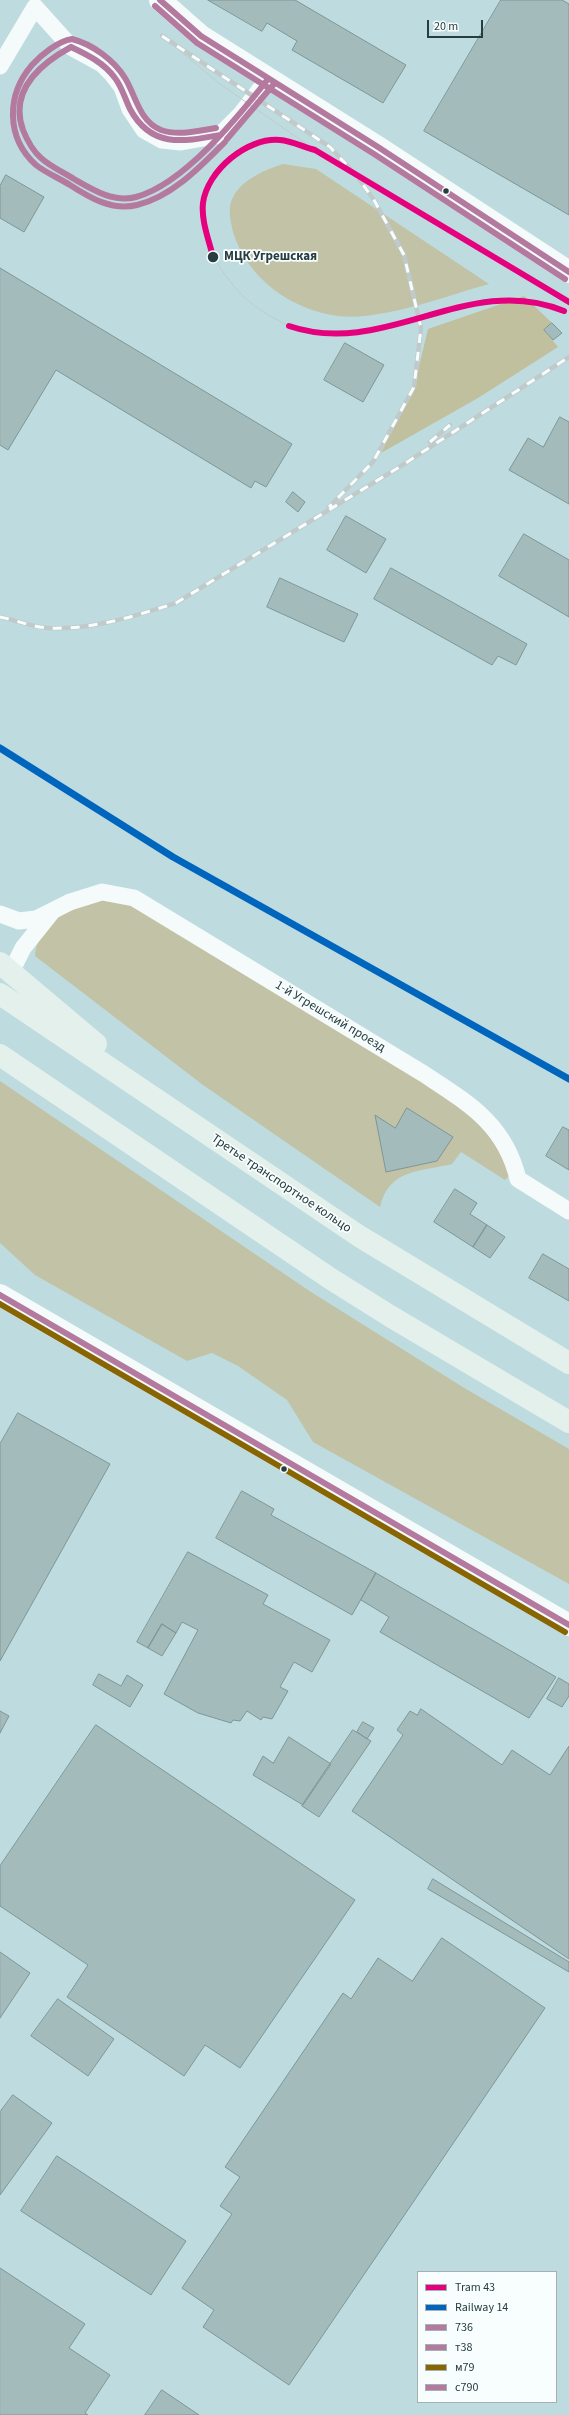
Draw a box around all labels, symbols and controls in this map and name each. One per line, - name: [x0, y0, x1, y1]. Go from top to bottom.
- scale bar: [429, 12, 485, 38]
- text: 20 m: [434, 18, 458, 35]
- unlabelled marker: [441, 186, 451, 196]
- place label: МЦК Угрешская: [224, 249, 317, 265]
- marker: МЦК Угрешская: [206, 250, 220, 264]
- street label: 1-й Угрешский проезд: [272, 978, 388, 1056]
- street label: Третье транспортное кольцо: [208, 1131, 354, 1237]
- unlabelled marker: [279, 1464, 289, 1474]
- legend: [417, 2271, 557, 2403]
- text: Tram 43: [455, 2279, 495, 2296]
- text: Railway 14: [455, 2299, 508, 2316]
- text: 736: [455, 2319, 473, 2336]
- text: т38: [455, 2339, 472, 2356]
- text: м79: [455, 2359, 475, 2376]
- text: с790: [455, 2379, 478, 2396]

